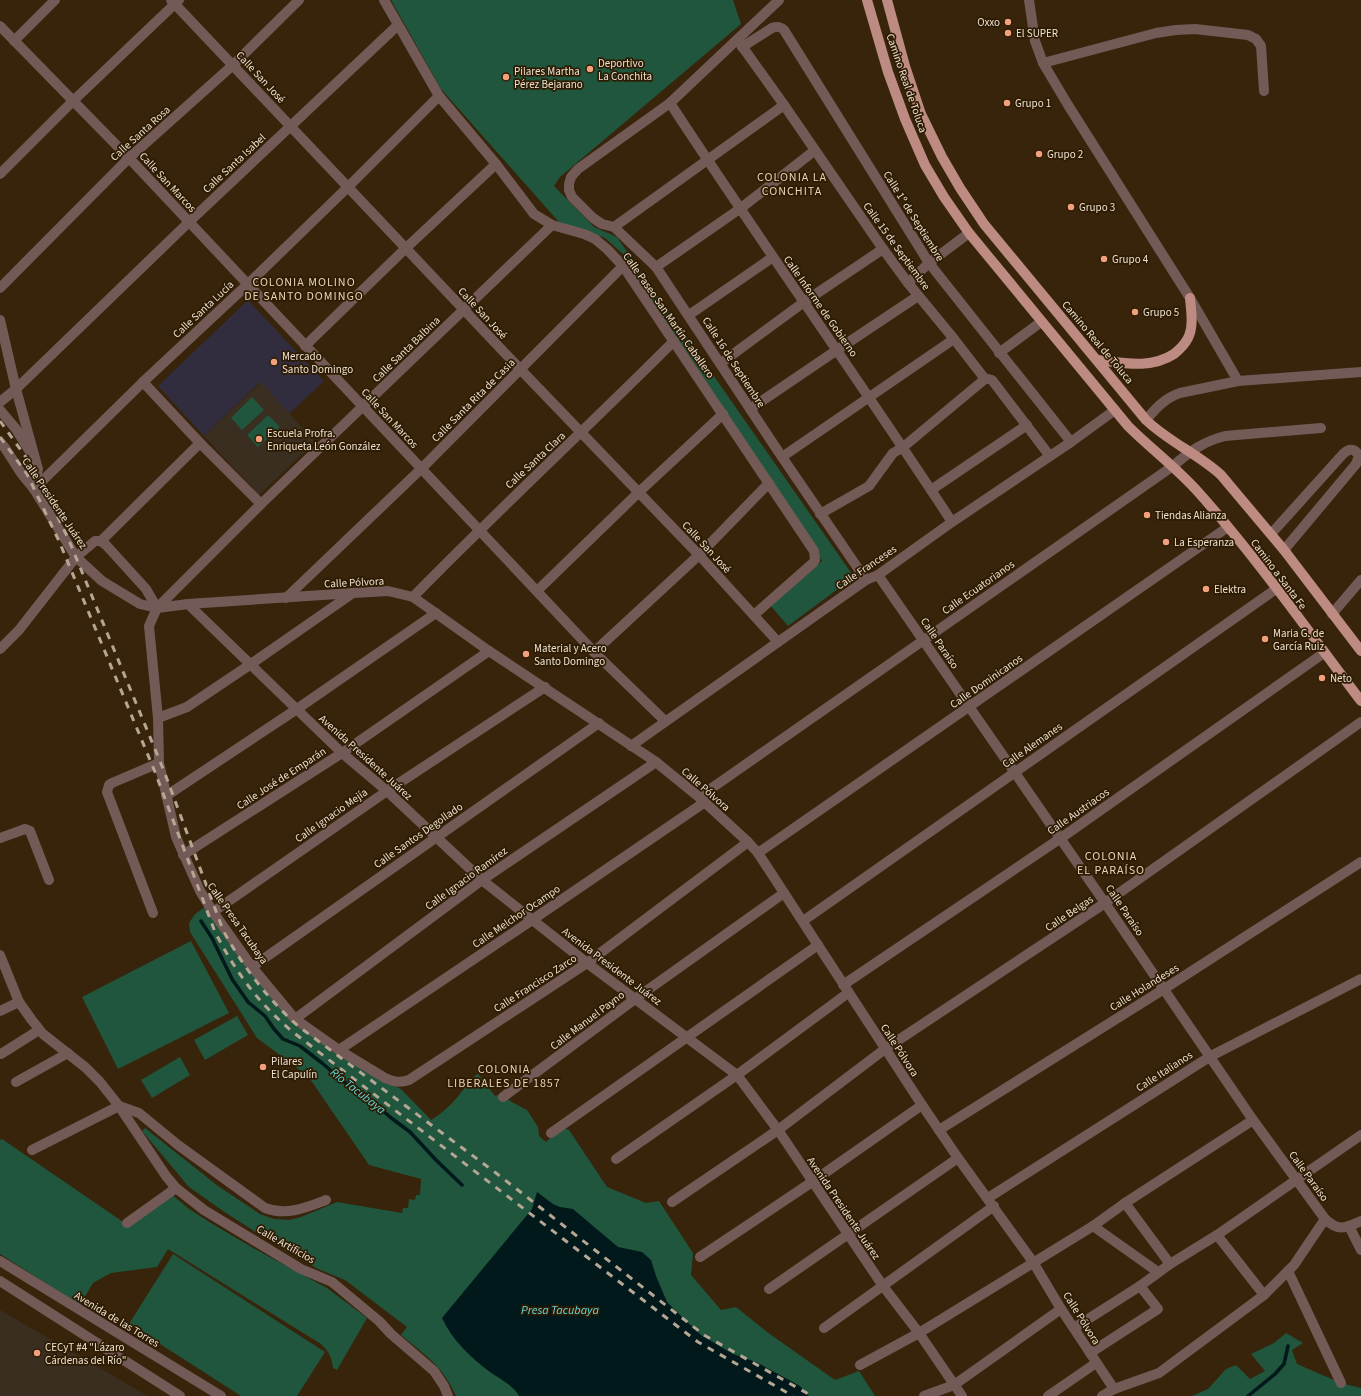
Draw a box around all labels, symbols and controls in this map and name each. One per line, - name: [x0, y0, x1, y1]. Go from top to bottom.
- place label: Oxxo: [977, 15, 1000, 30]
- marker: Oxxo: [1003, 17, 1013, 27]
- place label: El SUPER: [1016, 26, 1058, 41]
- marker: El SUPER: [1003, 28, 1013, 38]
- street label: Camino Real de Toluca: [883, 32, 931, 135]
- street label: Calle San José: [233, 48, 289, 107]
- place label: Deportivo La Conchita: [598, 56, 652, 84]
- place label: Pilares Martha Pérez Bejarano: [514, 64, 583, 92]
- marker: Deportivo La Conchita: [585, 64, 595, 74]
- marker: Pilares Martha Pérez Bejarano: [501, 72, 511, 82]
- place label: Grupo 1: [1015, 96, 1051, 111]
- marker: Grupo 1: [1002, 98, 1012, 108]
- street label: Calle Santa Rosa: [107, 102, 174, 164]
- street label: Calle Santa Isabel: [200, 130, 269, 197]
- place label: Grupo 2: [1047, 147, 1083, 162]
- street label: Calle San Marcos: [136, 149, 200, 216]
- marker: Grupo 2: [1034, 149, 1044, 159]
- street label: Calle 1º de Septiembre: [880, 168, 948, 265]
- district label: COLONIA LA CONCHITA: [757, 169, 827, 200]
- street label: Calle 15 de Septiembre: [860, 199, 934, 294]
- place label: Grupo 3: [1079, 200, 1115, 215]
- marker: Grupo 3: [1066, 202, 1076, 212]
- street label: Calle Paseo San Martín Caballero: [619, 249, 718, 381]
- place label: Grupo 4: [1112, 252, 1149, 267]
- street label: Calle Informe de Gobierno: [780, 253, 861, 360]
- marker: Grupo 4: [1099, 254, 1109, 264]
- district label: COLONIA MOLINO DE SANTO DOMINGO: [244, 274, 364, 305]
- street label: Calle Santa Lucía: [170, 277, 237, 342]
- street label: Calle San José: [455, 284, 511, 343]
- street label: Camino Real de Toluca: [1058, 298, 1137, 387]
- place label: Grupo 5: [1143, 305, 1179, 320]
- marker: Grupo 5: [1130, 307, 1140, 317]
- street label: Calle Santa Balbina: [369, 313, 444, 386]
- street label: Calle 16 de Septiembre: [699, 314, 769, 411]
- place label: Mercado Santo Domingo: [282, 349, 353, 377]
- street label: Calle Santa Rita de Casia: [428, 355, 518, 445]
- marker: Mercado Santo Domingo: [269, 357, 279, 367]
- street label: Calle San Marcos: [358, 385, 422, 452]
- place label: Escuela Profra. Enriqueta León González: [267, 426, 381, 454]
- street label: Calle Santa Clara: [502, 428, 569, 492]
- marker: Escuela Profra. Enriqueta León González: [254, 434, 264, 444]
- street label: Calle Presidente Juárez: [18, 455, 91, 552]
- place label: Tiendas Alianza: [1155, 508, 1227, 523]
- marker: Tiendas Alianza: [1142, 510, 1152, 520]
- street label: Calle San José: [679, 518, 735, 577]
- place label: La Esperanza: [1174, 535, 1234, 550]
- street label: Camino a Santa Fe: [1247, 536, 1310, 613]
- marker: La Esperanza: [1161, 537, 1171, 547]
- street label: Calle Franceses: [833, 541, 900, 593]
- street label: Calle Ecuatorianos: [939, 557, 1018, 618]
- street label: Calle Pólvora: [324, 573, 384, 592]
- place label: Elektra: [1214, 582, 1246, 597]
- marker: Elektra: [1201, 584, 1211, 594]
- street label: Calle Paraíso: [917, 615, 962, 672]
- place label: Maria G. de García Ruiz: [1273, 626, 1325, 654]
- marker: Maria G. de García Ruiz: [1260, 634, 1270, 644]
- place label: Material y Acero Santo Domingo: [534, 641, 607, 669]
- marker: Material y Acero Santo Domingo: [521, 649, 531, 659]
- street label: Calle Dominicanos: [947, 651, 1026, 712]
- place label: Neto: [1330, 671, 1352, 686]
- marker: Neto: [1317, 673, 1327, 683]
- street label: Avenida Presidente Juárez: [316, 711, 416, 804]
- street label: Calle Alemanes: [999, 719, 1066, 772]
- street label: Calle José de Emparán: [234, 744, 329, 813]
- street label: Calle Pólvora: [678, 764, 733, 815]
- street label: Calle Austriacos: [1044, 784, 1113, 838]
- street label: Calle Ignacio Mejía: [292, 785, 371, 846]
- street label: Calle Santos Degollado: [371, 799, 466, 872]
- street label: Calle Ignacio Ramírez: [422, 843, 511, 913]
- district label: COLONIA EL PARAÍSO: [1077, 848, 1145, 879]
- street label: Calle Presa Tacubaya: [204, 879, 271, 967]
- street label: Calle Melchor Ocampo: [469, 881, 563, 952]
- street label: Calle Paraíso: [1102, 882, 1147, 939]
- street label: Calle Belgas: [1042, 892, 1097, 935]
- street label: Avenida Presidente Juárez: [559, 924, 665, 1009]
- street label: Calle Francisco Zarco: [491, 951, 580, 1016]
- street label: Calle Holandeses: [1107, 960, 1182, 1015]
- street label: Calle Manuel Payno: [547, 987, 628, 1053]
- street label: Calle Pólvora: [877, 1021, 922, 1080]
- street label: Calle Italianos: [1133, 1047, 1196, 1095]
- place label: Pilares El Capulín: [271, 1054, 317, 1082]
- district label: COLONIA LIBERALES DE 1857: [447, 1061, 561, 1092]
- marker: Pilares El Capulín: [258, 1062, 268, 1072]
- water label: Río Tacubaya: [327, 1064, 389, 1119]
- street label: Calle Paraíso: [1285, 1148, 1332, 1205]
- street label: Avenida Presidente Juárez: [803, 1154, 884, 1263]
- street label: Calle Artificios: [254, 1222, 318, 1267]
- street label: Avenida de las Torres: [71, 1288, 162, 1351]
- street label: Calle Pólvora: [1059, 1289, 1104, 1348]
- water label: Presa Tacubaya: [521, 1302, 599, 1319]
- place label: CECyT #4 "Lázaro Cárdenas del Río": [45, 1340, 126, 1368]
- marker: CECyT #4 "Lázaro Cárdenas del Río": [32, 1348, 42, 1358]

